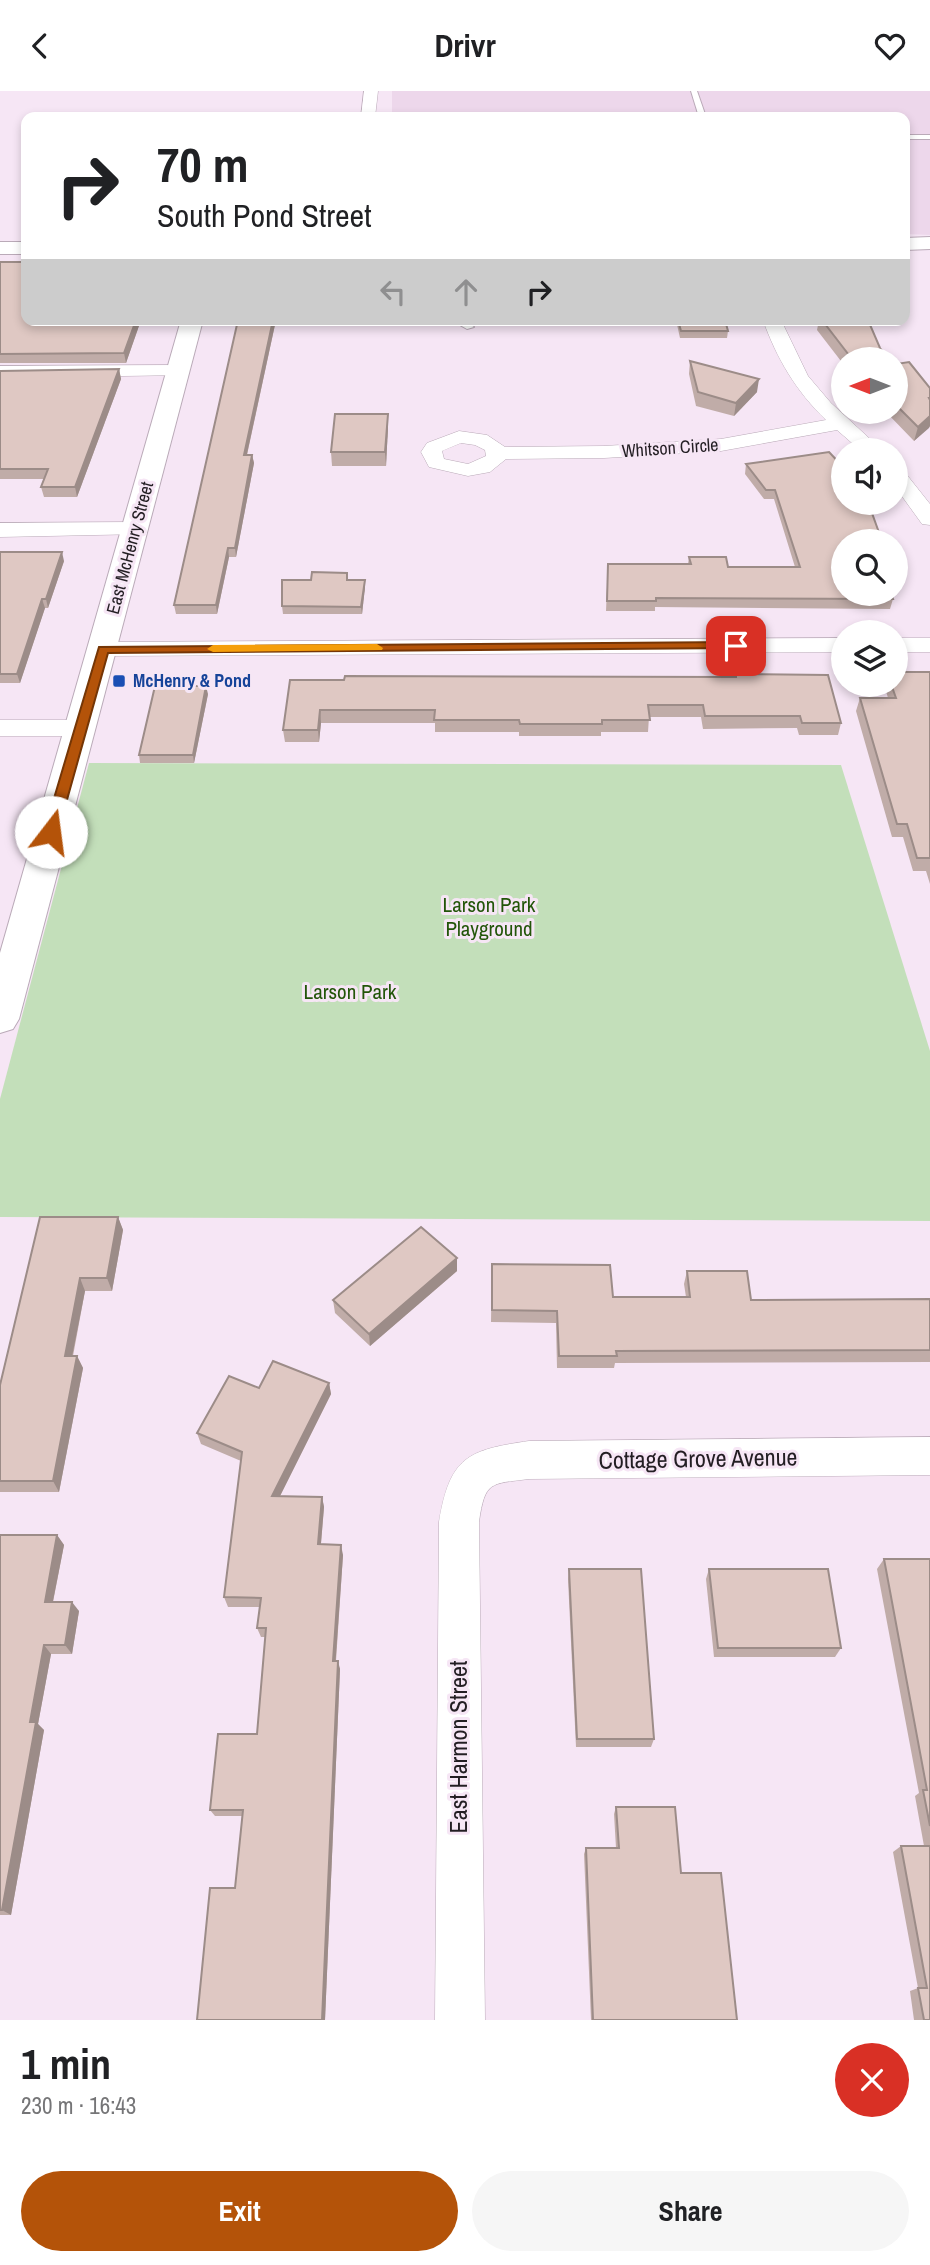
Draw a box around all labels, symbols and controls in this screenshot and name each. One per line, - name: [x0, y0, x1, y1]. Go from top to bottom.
- text: Drivr: [434, 24, 496, 67]
- icon: back: [21, 27, 59, 65]
- icon: heart: [871, 27, 909, 65]
- text: 70 m: [157, 131, 249, 197]
- icon: right: [42, 140, 133, 231]
- text: South Pond Street: [157, 194, 371, 237]
- icon: left: [374, 273, 412, 311]
- icon: ahead: [447, 273, 485, 311]
- icon: right: [520, 273, 558, 311]
- north arrow: [831, 347, 908, 423]
- map controls: [831, 347, 908, 697]
- street label: Whitson Circle: [621, 432, 719, 463]
- button: sound: [831, 438, 908, 515]
- street label: East McHenry Street: [100, 479, 159, 617]
- button: search: [831, 529, 908, 606]
- pin: [706, 616, 766, 676]
- button: layers: [831, 620, 908, 697]
- icon: arrive: [717, 627, 755, 665]
- place label: McHenry & Pond: [133, 668, 251, 693]
- marker: McHenry & Pond: [111, 673, 127, 689]
- position arrow: [14, 795, 88, 869]
- park label: Larson Park Playground: [443, 890, 536, 943]
- park label: Larson Park: [304, 977, 397, 1006]
- street label: Cottage Grove Avenue: [598, 1440, 798, 1476]
- street label: East Harmon Street: [442, 1660, 474, 1833]
- text: 1 min: [21, 2036, 111, 2092]
- button: close: [835, 2043, 909, 2117]
- text: 230 m · 16:43: [21, 2090, 136, 2121]
- button: Exit: [21, 2171, 458, 2251]
- button: Share: [472, 2171, 909, 2251]

